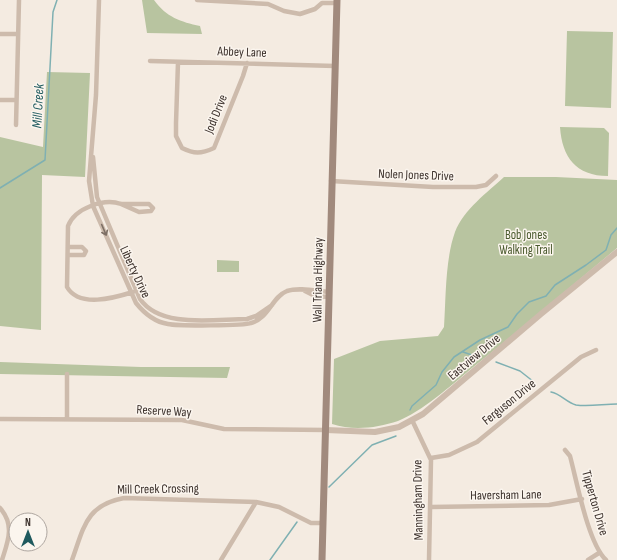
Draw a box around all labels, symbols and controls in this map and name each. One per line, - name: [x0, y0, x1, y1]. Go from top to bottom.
- street label: Abbey Lane: [216, 43, 267, 61]
- water label: Mill Creek: [28, 83, 48, 129]
- street label: Jodi Drive: [201, 92, 231, 137]
- street label: Nolen Jones Drive: [378, 166, 454, 184]
- one-way arrow: [101, 223, 108, 235]
- park label: Bob Jones Walking Trail: [499, 227, 553, 258]
- street label: Wall Triana Highway: [309, 237, 327, 323]
- street label: Liberty Drive: [116, 243, 154, 301]
- street label: Eastview Drive: [445, 330, 503, 384]
- street label: Ferguson Drive: [479, 376, 539, 428]
- street label: Reserve Way: [136, 402, 192, 420]
- street label: Manningham Drive: [409, 460, 427, 540]
- street label: Tipperton Drive: [578, 469, 612, 537]
- street label: Mill Creek Crossing: [117, 480, 199, 498]
- street label: Haversham Lane: [470, 486, 542, 504]
- north arrow: [8, 512, 48, 552]
- text: N: [25, 516, 31, 529]

